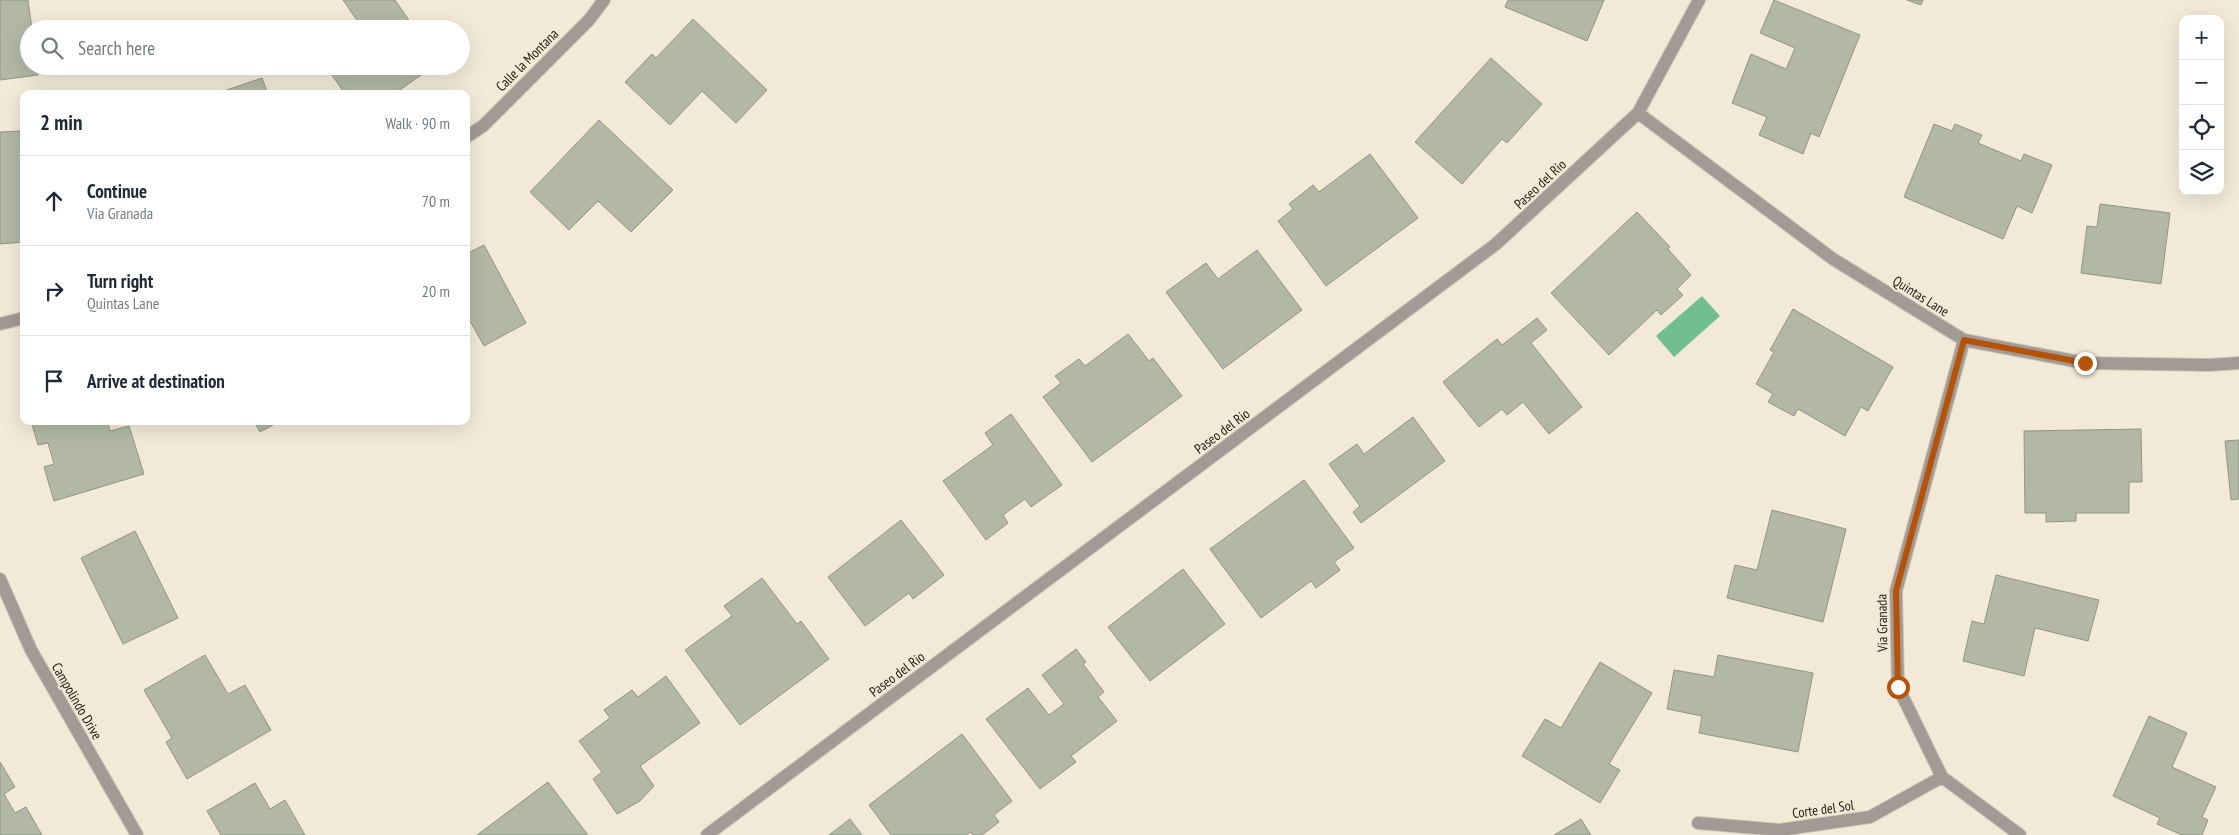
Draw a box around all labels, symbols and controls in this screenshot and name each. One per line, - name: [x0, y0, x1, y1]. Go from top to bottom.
- map controls: [2179, 15, 2224, 195]
- button: +: [2179, 15, 2224, 60]
- search box: [20, 20, 470, 75]
- street label: Calle la Montana: [492, 25, 562, 95]
- icon: search: [38, 34, 66, 62]
- text: Search here: [78, 36, 155, 60]
- button: −: [2179, 60, 2224, 105]
- button: locate: [2179, 105, 2224, 150]
- text: 2 min: [40, 109, 82, 136]
- text: Walk · 90 m: [385, 113, 450, 133]
- button: layers: [2179, 150, 2224, 195]
- street label: Paseo del Rio: [1510, 155, 1570, 213]
- text: Continue: [87, 179, 147, 203]
- icon: ahead: [40, 187, 68, 215]
- text: 70 m: [422, 191, 450, 211]
- text: Via Granada: [87, 203, 153, 223]
- text: Turn right: [87, 269, 153, 293]
- street label: Quintas Lane: [1889, 272, 1953, 321]
- icon: right: [40, 277, 68, 305]
- text: 20 m: [422, 281, 450, 301]
- text: Quintas Lane: [87, 293, 159, 313]
- route end: [2074, 352, 2097, 375]
- icon: arrive: [40, 367, 68, 395]
- text: Arrive at destination: [87, 369, 225, 393]
- street label: Paseo del Rio: [1191, 404, 1253, 458]
- street label: Via Granada: [1872, 594, 1892, 653]
- street label: Paseo del Rio: [866, 647, 928, 701]
- street label: Campolindo Drive: [48, 659, 106, 743]
- route start: [1887, 676, 1910, 699]
- street label: Corte del Sol: [1791, 796, 1856, 822]

